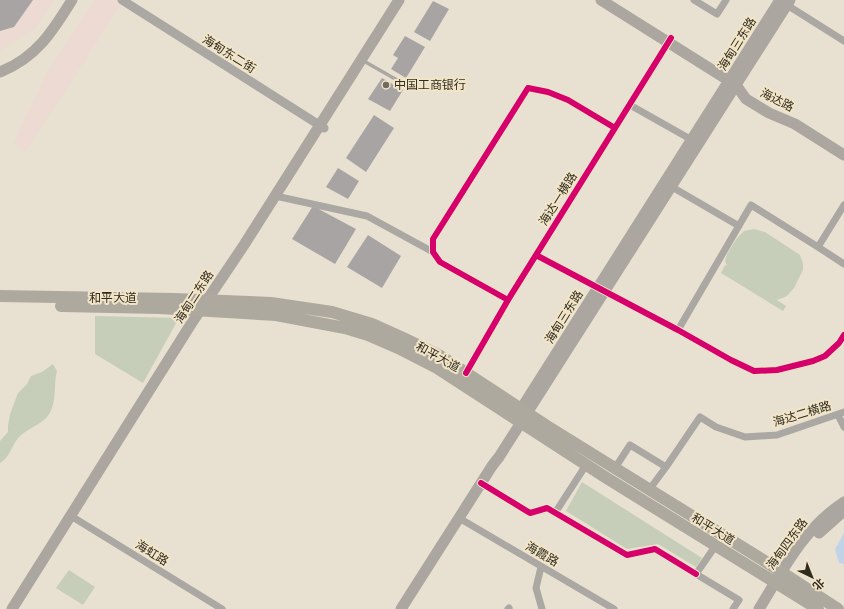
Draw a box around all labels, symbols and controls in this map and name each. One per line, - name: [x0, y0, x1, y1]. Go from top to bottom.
- street label: 海甸三东路: [715, 15, 759, 73]
- street label: 海甸东二街: [200, 32, 258, 76]
- place label: 中国工商银行: [394, 78, 466, 92]
- marker: 中国工商银行: [381, 80, 391, 90]
- street label: 海达路: [758, 86, 796, 114]
- street label: 海达一横路: [536, 170, 580, 228]
- street label: 海甸二东路: [172, 268, 216, 326]
- street label: 海甸三东路: [542, 288, 586, 346]
- street label: 和平大道: [89, 291, 137, 305]
- street label: 和平大道: [414, 339, 462, 375]
- street label: 海达二横路: [771, 399, 833, 429]
- street label: 和平大道: [689, 510, 737, 548]
- street label: 海甸四东路: [764, 516, 810, 572]
- street label: 海虹路: [133, 538, 171, 568]
- street label: 海霞路: [523, 539, 561, 569]
- north arrow: [792, 557, 832, 597]
- text: 北: [810, 575, 827, 592]

